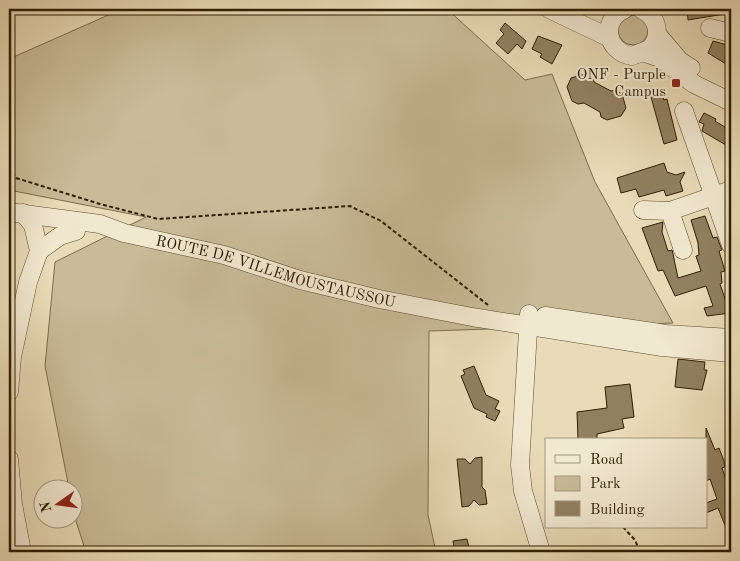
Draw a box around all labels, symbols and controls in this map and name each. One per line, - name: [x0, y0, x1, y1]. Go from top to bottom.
- place label: ONF - Purple Campus: [577, 68, 666, 100]
- marker: ONF - Purple Campus: [670, 77, 682, 89]
- street label: ROUTE DE VILLEMOUSTAUSSOU: [154, 234, 397, 311]
- legend: [545, 438, 708, 528]
- text: Road: [590, 453, 624, 468]
- text: Park: [590, 477, 621, 492]
- north arrow: [32, 478, 82, 528]
- text: N: [38, 500, 54, 514]
- text: Building: [590, 503, 645, 518]

